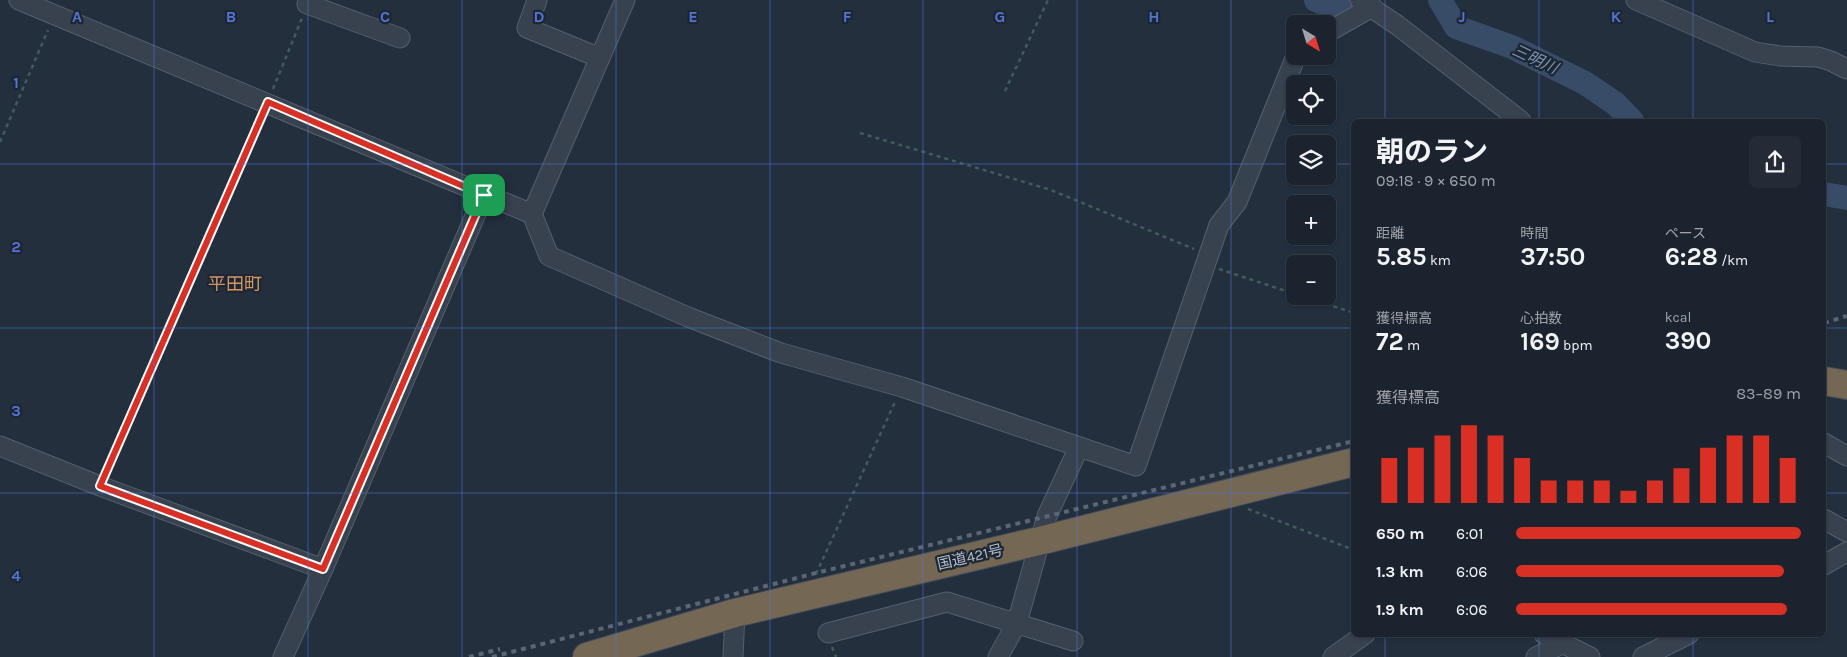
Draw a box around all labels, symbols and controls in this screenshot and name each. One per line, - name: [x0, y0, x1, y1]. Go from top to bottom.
- text: A: [72, 7, 82, 26]
- text: B: [226, 7, 236, 26]
- text: C: [380, 7, 390, 26]
- text: D: [534, 7, 545, 26]
- text: E: [688, 7, 698, 26]
- text: F: [843, 7, 852, 26]
- text: G: [995, 7, 1005, 26]
- text: H: [1148, 7, 1160, 26]
- text: J: [1458, 7, 1466, 26]
- text: K: [1611, 7, 1622, 26]
- text: L: [1766, 7, 1774, 26]
- north arrow: [1286, 15, 1336, 65]
- map controls: [1286, 15, 1336, 305]
- water label: 三明川: [1509, 40, 1563, 79]
- text: 1: [13, 73, 19, 92]
- button: locate: [1286, 75, 1336, 125]
- button: layers: [1286, 135, 1336, 185]
- text: 朝のラン: [1376, 135, 1488, 168]
- button: share: [1749, 136, 1801, 188]
- text: 09:18 · 9 × 650 m: [1376, 171, 1496, 190]
- pin: [463, 174, 505, 216]
- icon: arrive: [470, 181, 498, 209]
- button: +: [1286, 195, 1336, 245]
- text: 距離: [1376, 225, 1404, 242]
- text: 時間: [1520, 225, 1548, 242]
- text: ペース: [1665, 225, 1706, 242]
- text: 2: [11, 237, 21, 256]
- text: 5.85: [1376, 242, 1427, 271]
- text: 37:50: [1520, 242, 1585, 271]
- text: 6:28: [1665, 242, 1718, 271]
- text: km: [1427, 252, 1451, 269]
- text: /km: [1718, 252, 1748, 269]
- button: −: [1286, 255, 1336, 305]
- district label: 平田町: [208, 273, 262, 295]
- text: kcal: [1665, 309, 1691, 326]
- text: 獲得標高: [1376, 310, 1432, 327]
- text: 心拍数: [1520, 310, 1562, 327]
- text: 390: [1665, 326, 1711, 355]
- text: 72: [1376, 327, 1404, 356]
- text: 169: [1520, 327, 1560, 356]
- text: m: [1404, 337, 1420, 354]
- text: bpm: [1560, 337, 1593, 354]
- text: 83–89 m: [1736, 384, 1801, 403]
- text: 獲得標高: [1376, 388, 1440, 407]
- text: 3: [11, 401, 21, 420]
- text: 650 m: [1376, 524, 1424, 543]
- text: 6:01: [1456, 524, 1484, 543]
- street label: 国道421号: [935, 541, 1005, 573]
- text: 1.3 km: [1376, 562, 1424, 581]
- text: 6:06: [1456, 562, 1488, 581]
- text: 4: [11, 566, 21, 585]
- text: 1.9 km: [1376, 600, 1424, 619]
- text: 6:06: [1456, 600, 1488, 619]

